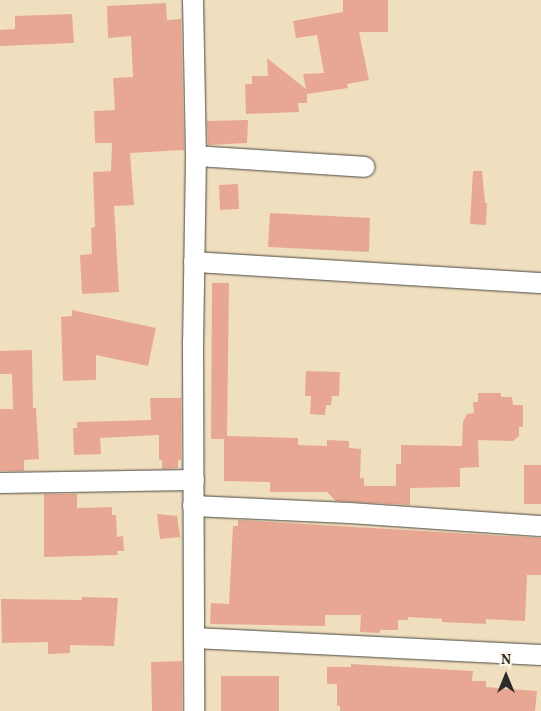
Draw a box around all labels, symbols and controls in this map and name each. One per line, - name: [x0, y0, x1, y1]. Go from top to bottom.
- north arrow: [481, 651, 531, 701]
- text: N: [501, 651, 511, 670]

